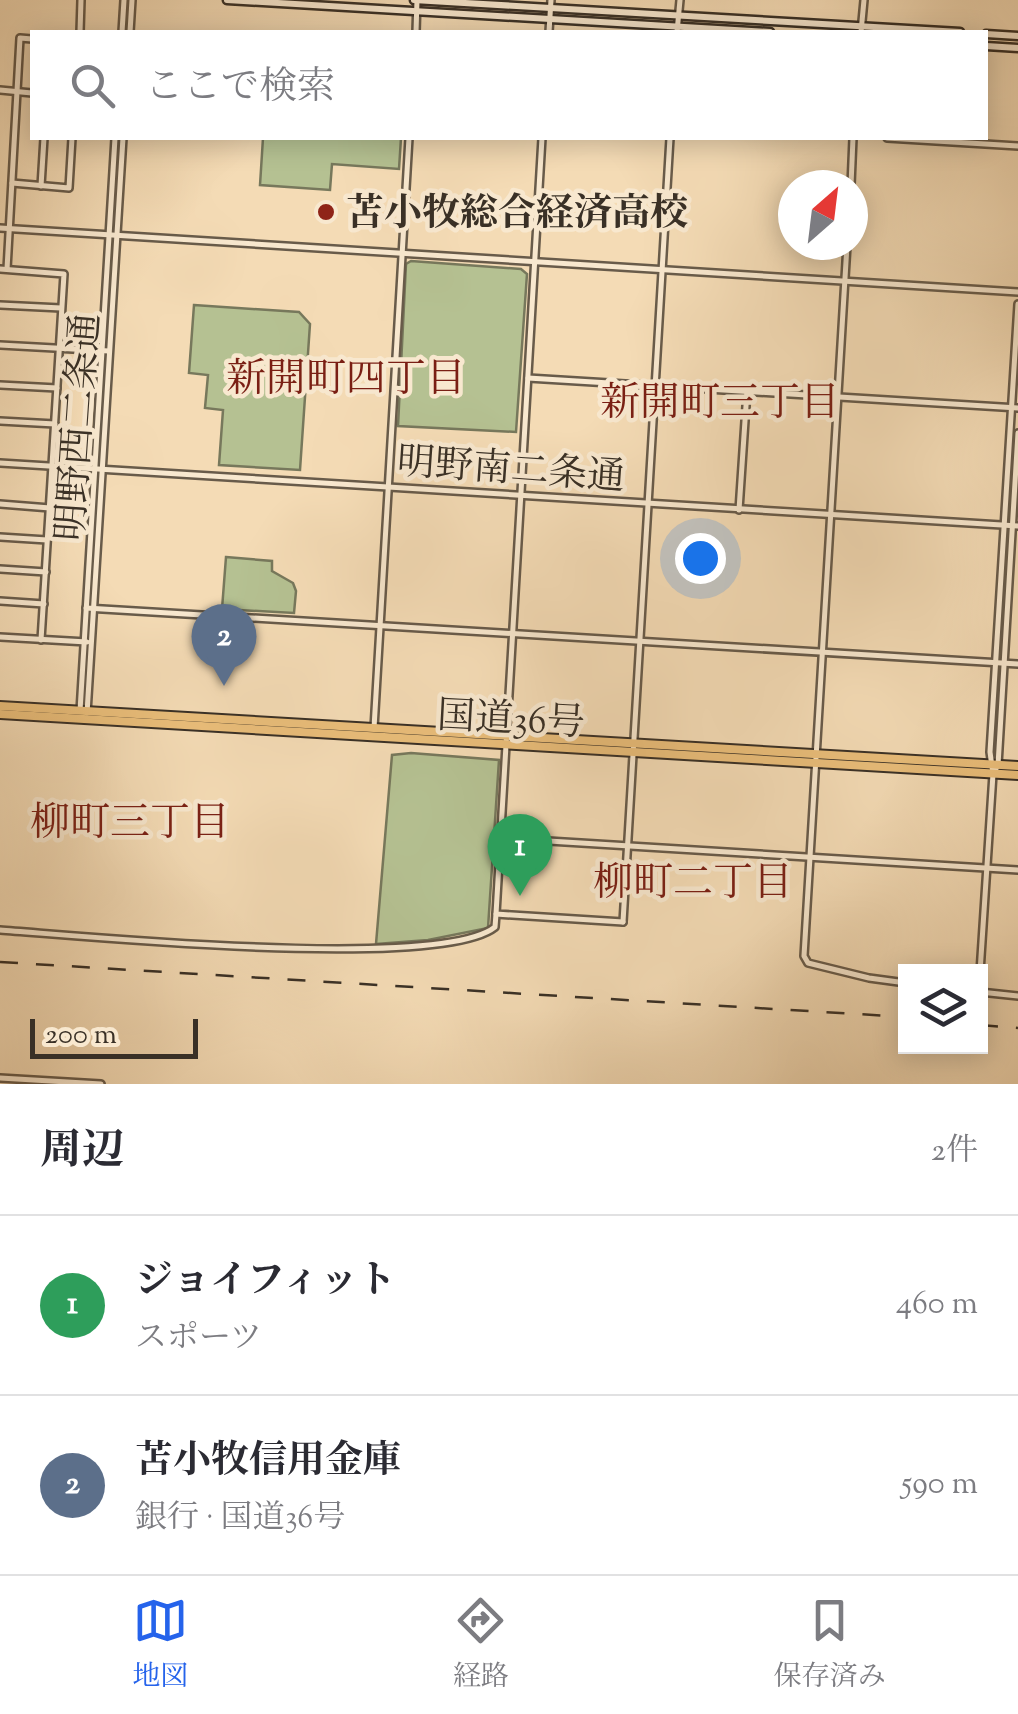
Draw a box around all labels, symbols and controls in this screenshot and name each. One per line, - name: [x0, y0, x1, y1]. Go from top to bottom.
- search box: [30, 30, 988, 140]
- icon: search: [65, 58, 120, 113]
- text: ここで検索: [145, 62, 335, 116]
- north arrow: [778, 170, 868, 260]
- place label: 苫小牧総合経済高校: [346, 189, 688, 243]
- marker: 苫小牧総合経済高校: [315, 201, 337, 223]
- street label: 明野西二条通: [46, 312, 116, 543]
- district label: 新開町四丁目: [226, 353, 466, 410]
- district label: 新開町三丁目: [600, 377, 840, 434]
- street label: 明野南二条通: [395, 437, 626, 507]
- your location: [675, 533, 726, 584]
- pin: 2: [192, 604, 256, 686]
- street label: 国道36号: [436, 691, 586, 753]
- district label: 柳町三丁目: [30, 797, 230, 854]
- pin: 1: [488, 814, 552, 896]
- district label: 柳町二丁目: [593, 857, 793, 914]
- map controls: [898, 964, 988, 1054]
- button: layers: [898, 964, 988, 1054]
- scale bar: [30, 1014, 198, 1058]
- text: 200 m: [45, 1016, 117, 1056]
- text: 周辺: [40, 1123, 124, 1183]
- text: 2件: [931, 1129, 978, 1175]
- text: ジョイフィット: [135, 1256, 396, 1310]
- text: 1: [67, 1282, 78, 1328]
- text: 460 m: [896, 1282, 978, 1328]
- text: スポーツ: [135, 1316, 262, 1362]
- text: 苫小牧信用金庫: [135, 1436, 401, 1490]
- text: 2: [65, 1462, 80, 1508]
- text: 590 m: [901, 1462, 978, 1508]
- text: 銀行 · 国道36号: [135, 1496, 345, 1542]
- tab: 地図: [132, 1593, 188, 1698]
- tab: 経路: [453, 1593, 509, 1698]
- tab: 保存済み: [774, 1593, 886, 1698]

